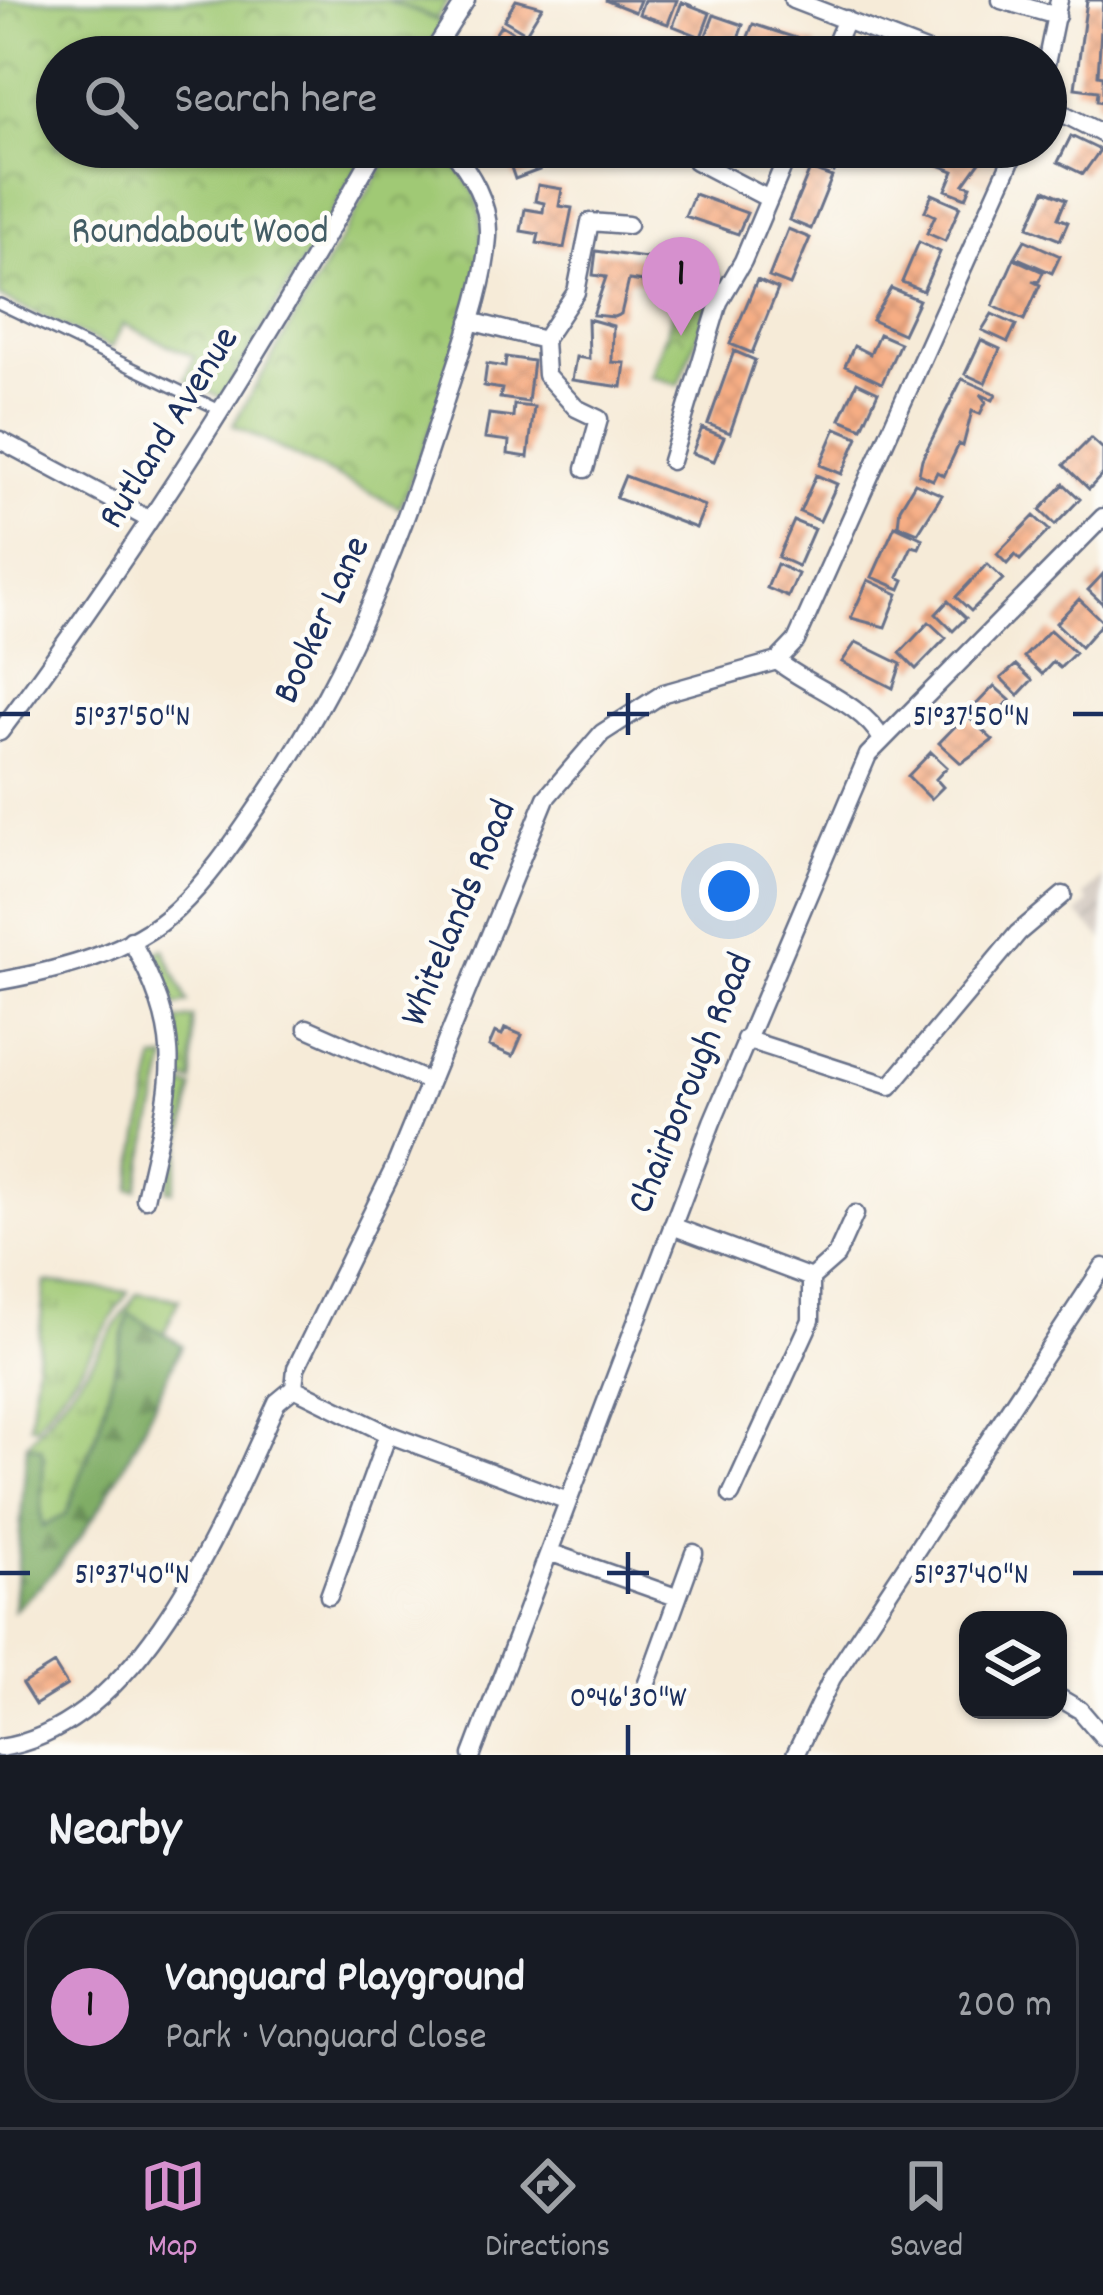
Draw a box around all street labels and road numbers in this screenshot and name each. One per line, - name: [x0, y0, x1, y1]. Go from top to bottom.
- street label: Rutland Avenue: [87, 317, 255, 541]
- street label: Booker Lane: [261, 528, 387, 714]
- street label: Whitelands Road: [389, 792, 533, 1036]
- street label: Chairborough Road: [616, 945, 770, 1223]

